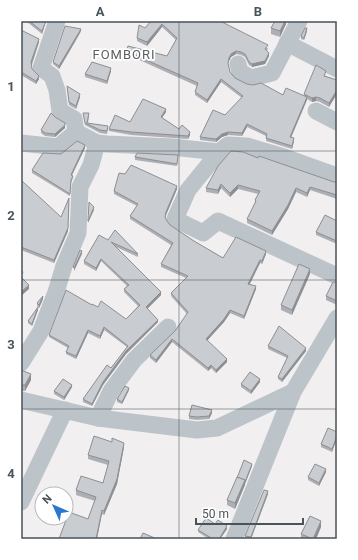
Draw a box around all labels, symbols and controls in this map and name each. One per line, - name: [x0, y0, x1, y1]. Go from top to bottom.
- text: A: [96, 4, 105, 19]
- text: B: [254, 4, 262, 19]
- district label: FOMBORI: [92, 47, 156, 62]
- text: 1: [7, 79, 15, 94]
- text: 2: [7, 208, 15, 223]
- text: 3: [7, 337, 15, 352]
- text: 4: [7, 466, 15, 481]
- north arrow: [34, 486, 74, 526]
- text: N: [40, 492, 55, 507]
- scale bar: [196, 500, 303, 526]
- text: 50 m: [202, 507, 229, 521]

